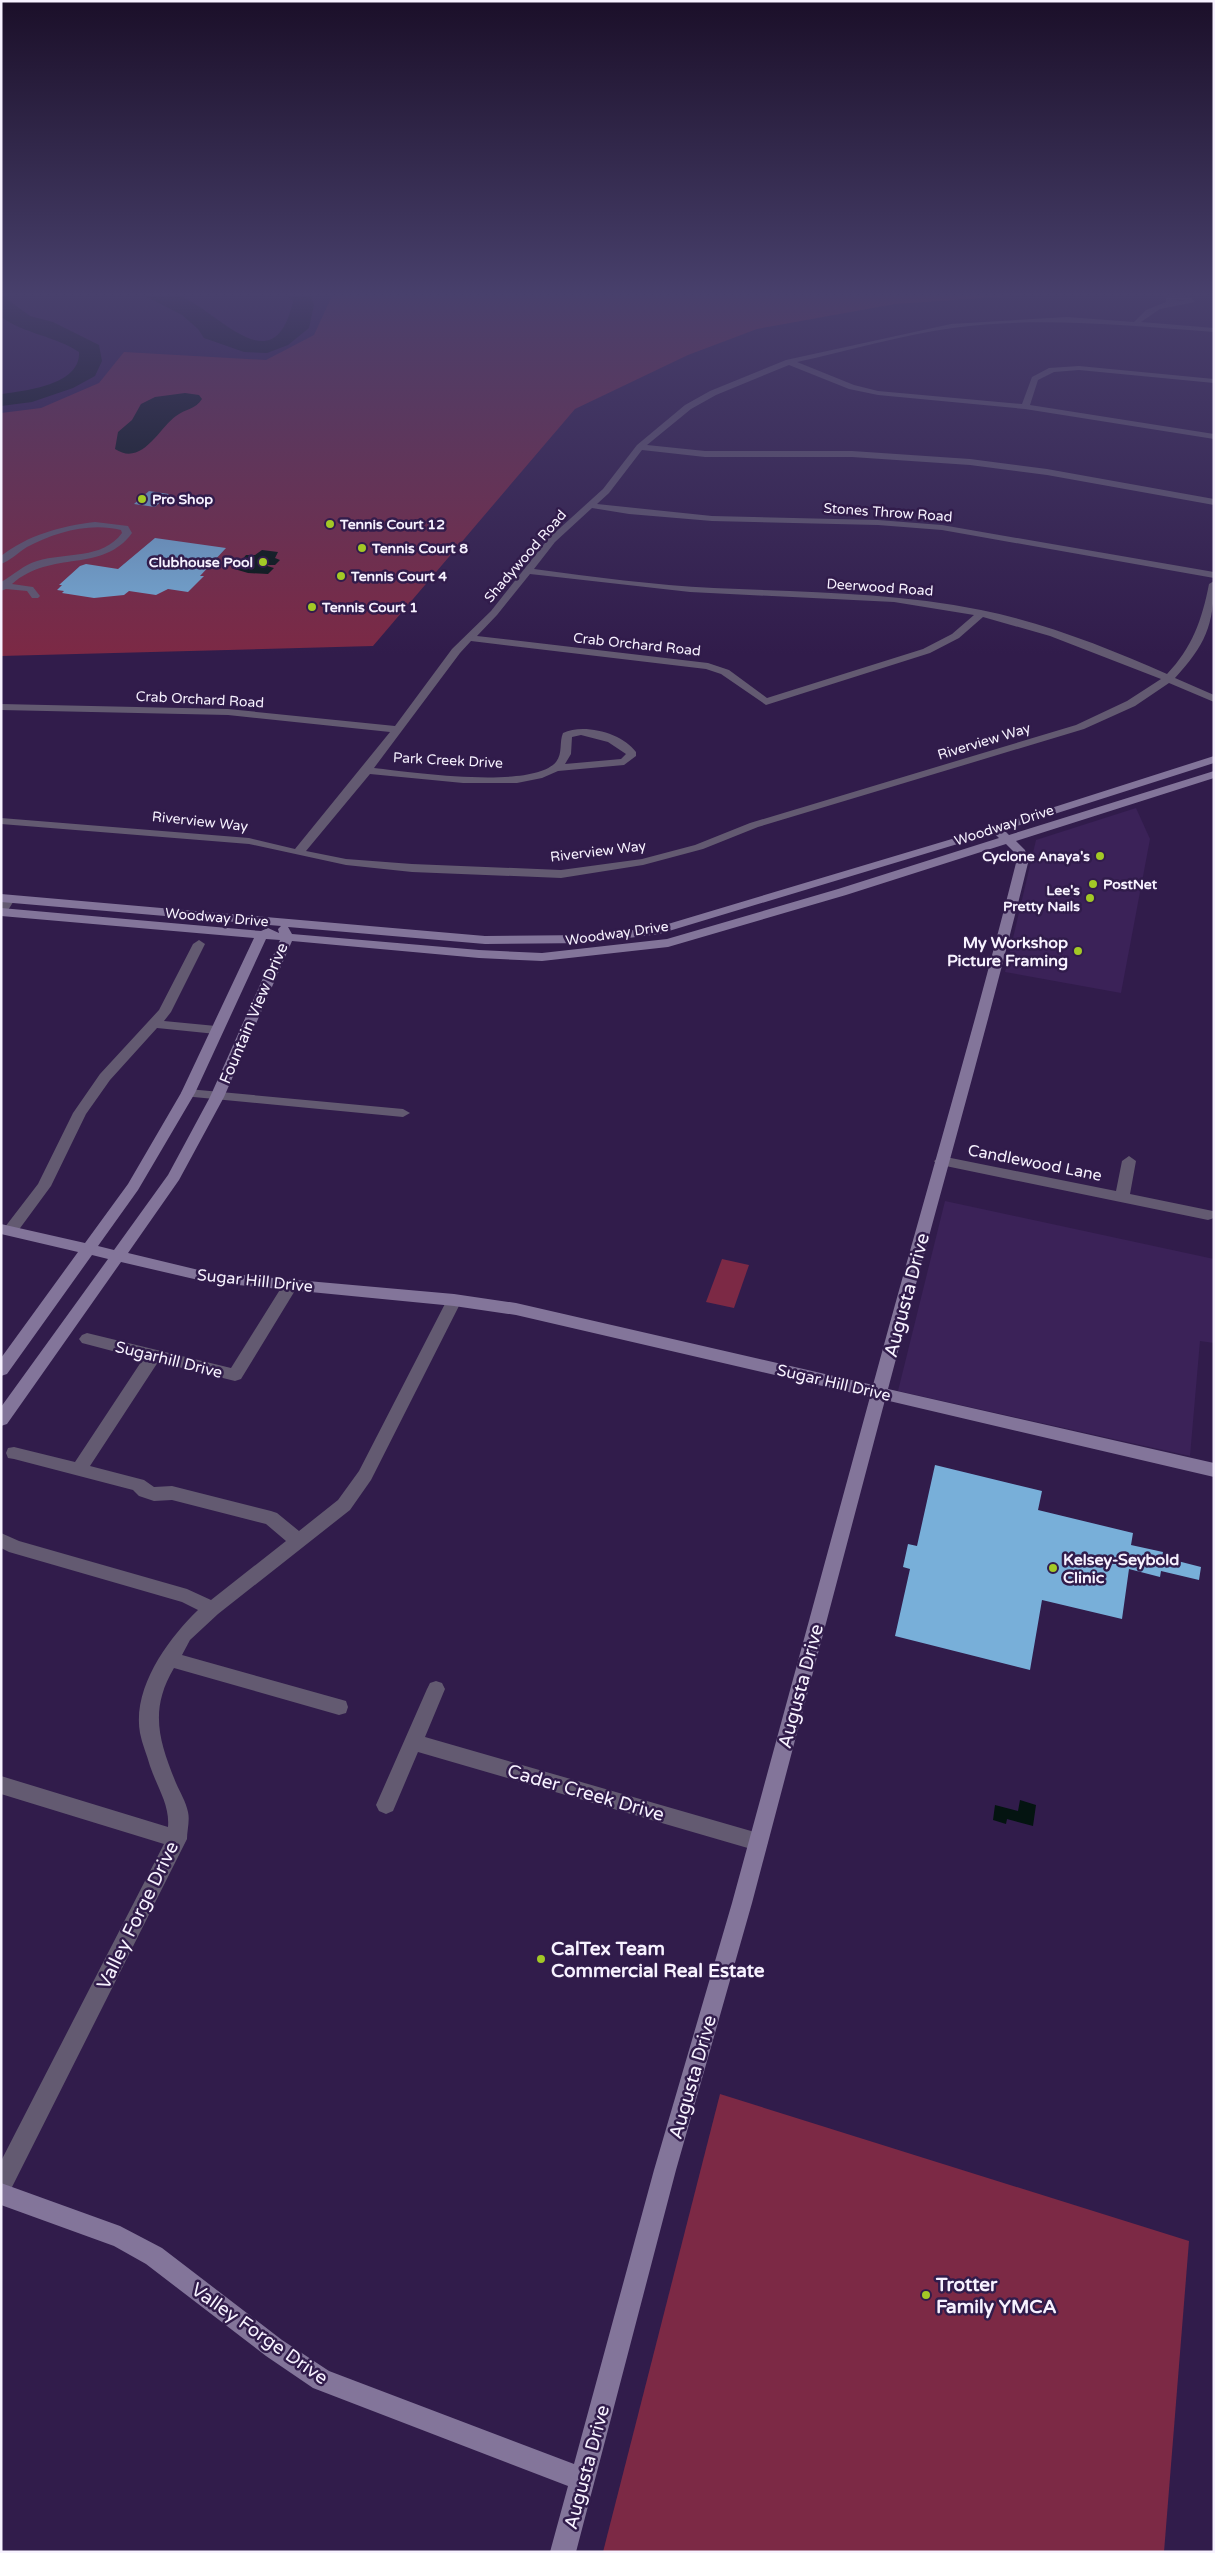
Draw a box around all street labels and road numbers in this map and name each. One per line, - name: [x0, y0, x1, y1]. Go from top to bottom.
- street label: Stones Throw Road: [823, 500, 953, 525]
- street label: Shadywood Road: [481, 507, 570, 606]
- street label: Deerwood Road: [826, 575, 934, 600]
- street label: Crab Orchard Road: [572, 629, 702, 660]
- street label: Crab Orchard Road: [135, 688, 265, 711]
- street label: Riverview Way: [936, 719, 1033, 764]
- street label: Park Creek Drive: [393, 749, 503, 772]
- street label: Woodway Drive: [952, 801, 1056, 850]
- street label: Riverview Way: [151, 808, 249, 835]
- street label: Riverview Way: [549, 837, 647, 866]
- street label: Woodway Drive: [165, 905, 269, 930]
- street label: Woodway Drive: [565, 918, 670, 949]
- street label: Fountain View Drive: [215, 940, 293, 1087]
- street label: Candlewood Lane: [966, 1140, 1104, 1186]
- street label: Augusta Drive: [880, 1231, 934, 1360]
- street label: Sugar Hill Drive: [196, 1265, 314, 1297]
- street label: Sugarhill Drive: [113, 1337, 225, 1383]
- street label: Sugar Hill Drive: [775, 1360, 893, 1406]
- street label: Augusta Drive: [774, 1622, 828, 1751]
- street label: Cader Creek Drive: [505, 1760, 667, 1826]
- street label: Valley Forge Drive: [93, 1838, 183, 1993]
- street label: Augusta Drive: [665, 2013, 721, 2142]
- street label: Valley Forge Drive: [187, 2278, 332, 2389]
- street label: Augusta Drive: [560, 2403, 614, 2532]

